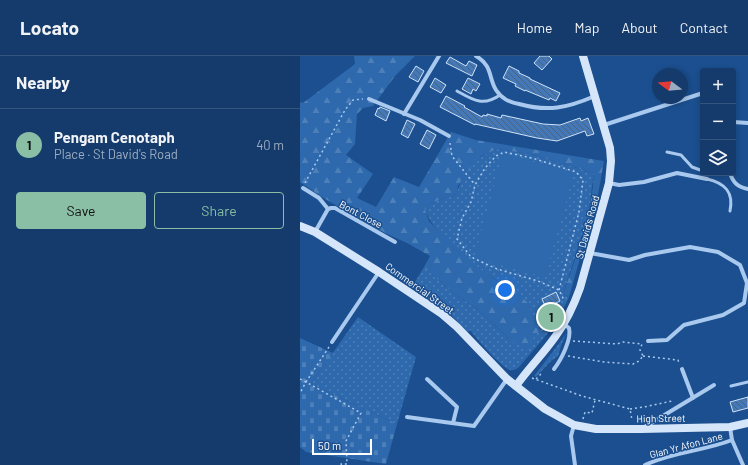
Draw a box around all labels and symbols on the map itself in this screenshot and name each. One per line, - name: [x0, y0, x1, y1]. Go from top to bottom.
- north arrow: [652, 68, 688, 104]
- street label: St David's Road: [573, 194, 601, 260]
- street label: Bont Close: [338, 198, 384, 230]
- street label: Commercial Street: [383, 260, 457, 316]
- your location: [495, 280, 515, 300]
- pin: 1: [538, 302, 564, 332]
- street label: High Street: [636, 412, 686, 424]
- street label: Glan Yr Afon Lane: [648, 429, 724, 461]
- scale bar: [312, 437, 372, 456]

